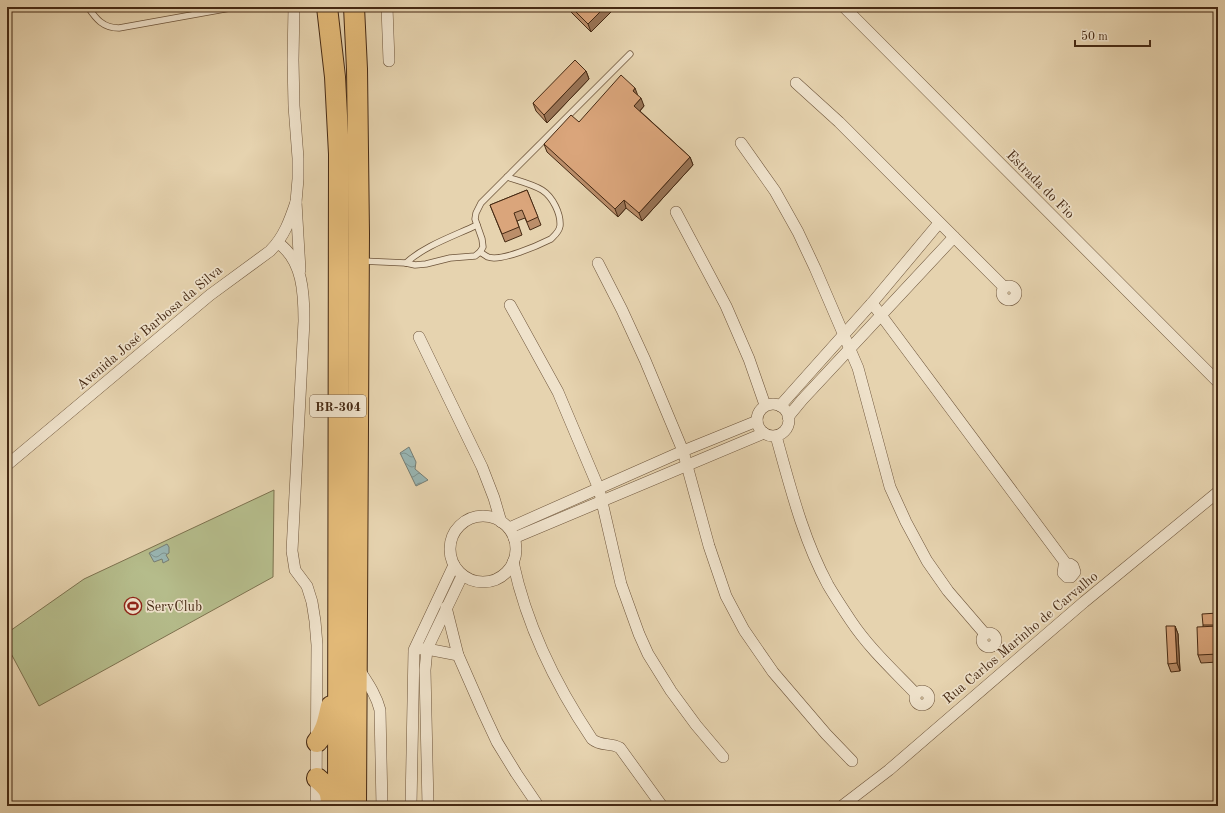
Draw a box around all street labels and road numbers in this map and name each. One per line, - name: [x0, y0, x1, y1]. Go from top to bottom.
- street label: Estrada do Fio: [1004, 148, 1077, 221]
- street label: Avenida José Barbosa da Silva: [74, 263, 225, 393]
- road number: BR-304: [310, 395, 366, 417]
- street label: Rua Carlos Marinho de Carvalho: [941, 569, 1101, 707]

